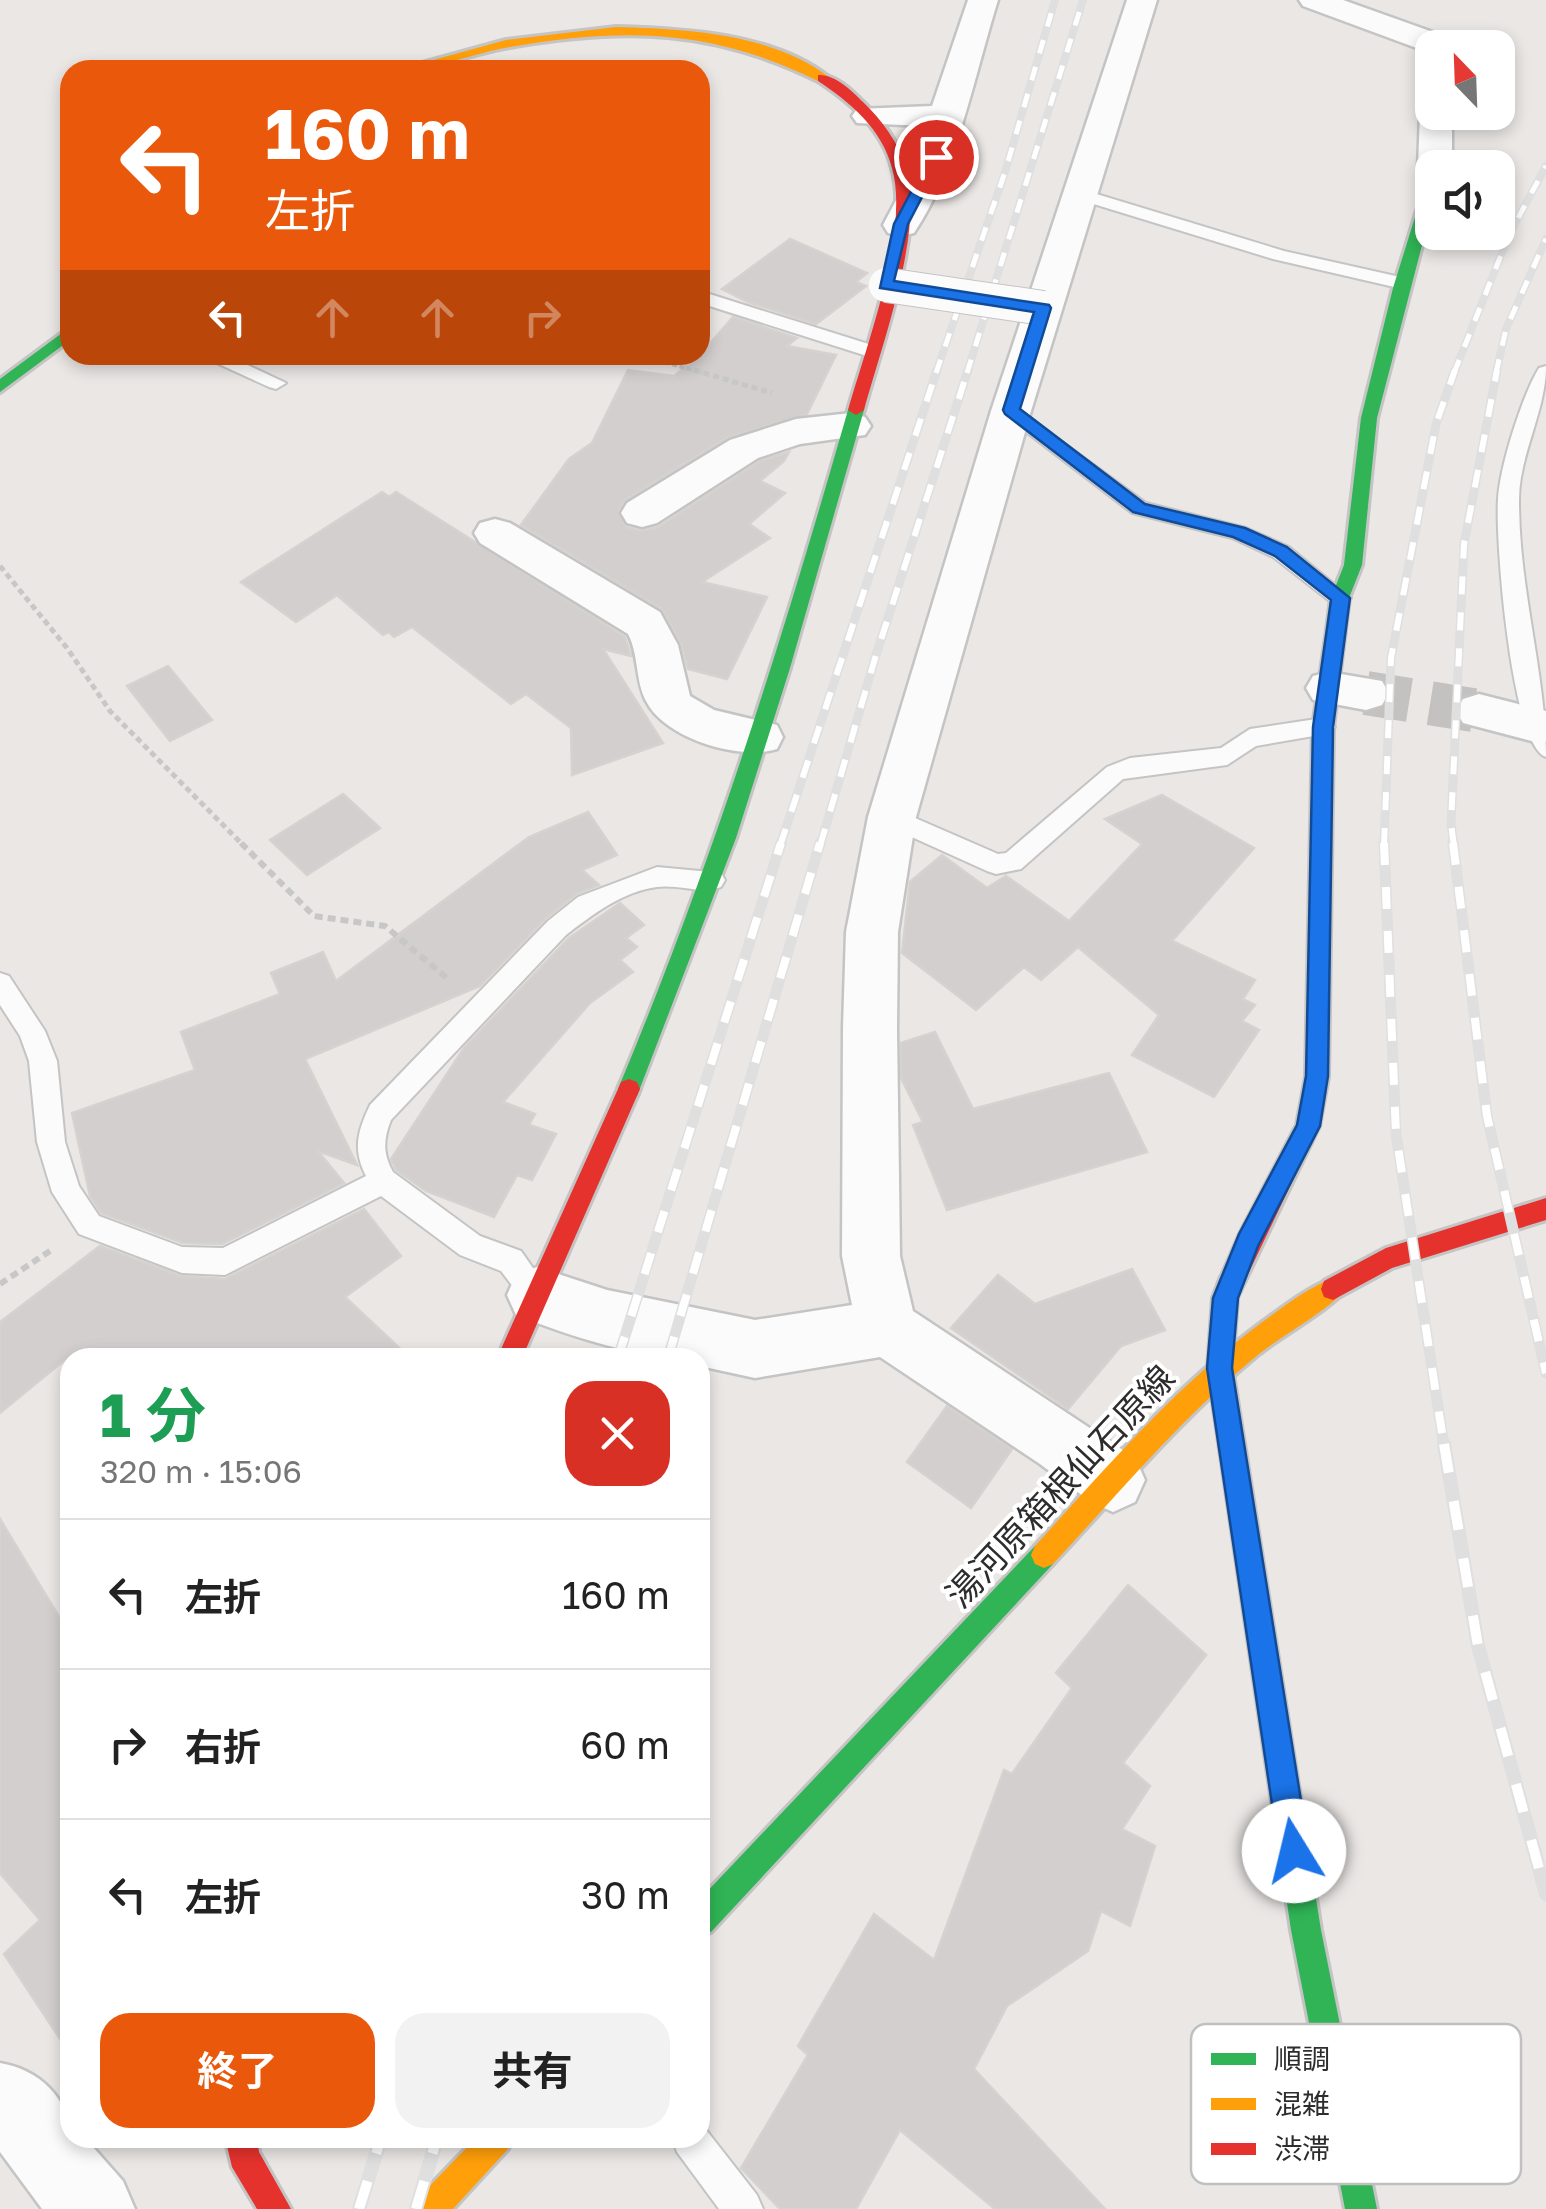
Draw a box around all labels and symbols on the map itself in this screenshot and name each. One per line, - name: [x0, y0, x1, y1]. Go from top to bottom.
- north arrow: [1415, 30, 1515, 130]
- pin: [894, 115, 979, 200]
- street label: 湯河原箱根仙石原線: [937, 1356, 1183, 1616]
- position arrow: [1242, 1799, 1346, 1903]
- legend: [1191, 2024, 1521, 2184]
- text: 順調: [1274, 2042, 1330, 2075]
- text: 混雑: [1274, 2087, 1330, 2120]
- text: 渋滞: [1274, 2132, 1330, 2165]

